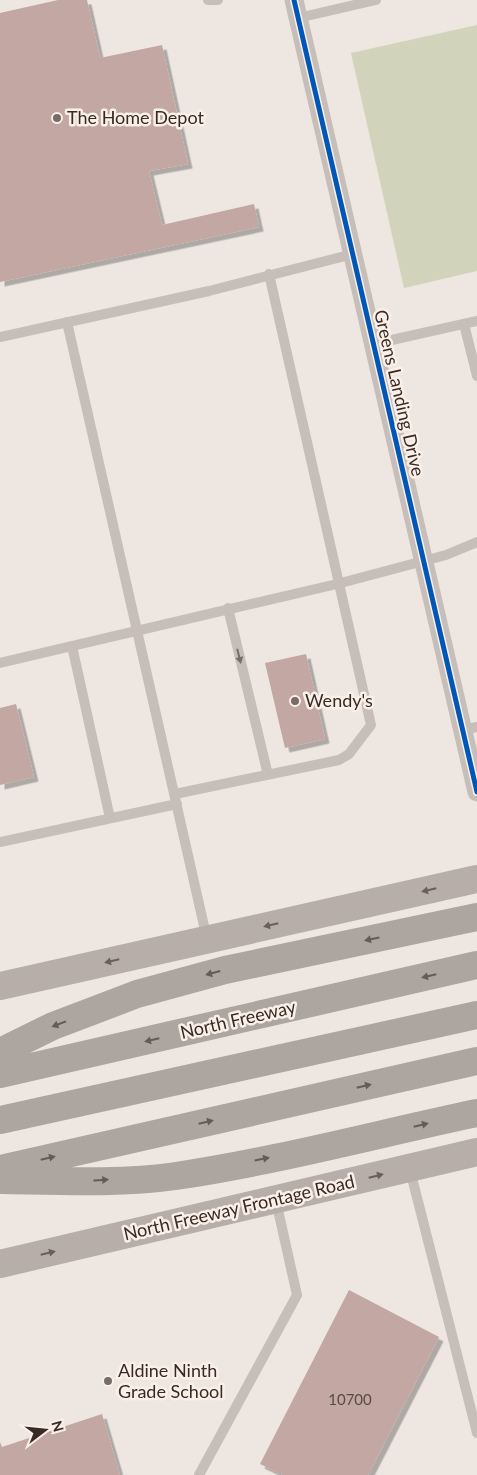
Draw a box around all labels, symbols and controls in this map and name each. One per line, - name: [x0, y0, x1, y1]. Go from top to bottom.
- place label: The Home Depot: [67, 106, 204, 128]
- marker: The Home Depot: [51, 112, 63, 124]
- street label: Greens Landing Drive: [370, 307, 430, 478]
- one-way arrow: [235, 648, 243, 663]
- place label: Wendy's: [305, 689, 373, 711]
- marker: Wendy's: [289, 695, 301, 707]
- one-way arrow: [422, 886, 437, 894]
- one-way arrow: [263, 921, 278, 929]
- one-way arrow: [365, 935, 380, 943]
- one-way arrow: [105, 957, 120, 965]
- one-way arrow: [206, 969, 221, 977]
- one-way arrow: [422, 972, 437, 980]
- street label: North Freeway: [178, 995, 298, 1043]
- one-way arrow: [51, 1020, 66, 1028]
- one-way arrow: [144, 1036, 159, 1044]
- one-way arrow: [357, 1082, 372, 1090]
- one-way arrow: [198, 1118, 214, 1126]
- one-way arrow: [413, 1121, 428, 1129]
- one-way arrow: [40, 1154, 56, 1162]
- one-way arrow: [254, 1155, 270, 1163]
- street label: North Freeway Frontage Road: [121, 1170, 356, 1244]
- one-way arrow: [369, 1172, 384, 1180]
- one-way arrow: [93, 1176, 109, 1184]
- one-way arrow: [40, 1249, 55, 1257]
- place label: Aldine Ninth Grade School: [118, 1359, 224, 1402]
- marker: Aldine Ninth Grade School: [102, 1375, 114, 1387]
- house number: 10700: [328, 1390, 372, 1408]
- north arrow: [20, 1405, 70, 1455]
- text: N: [48, 1419, 68, 1434]

